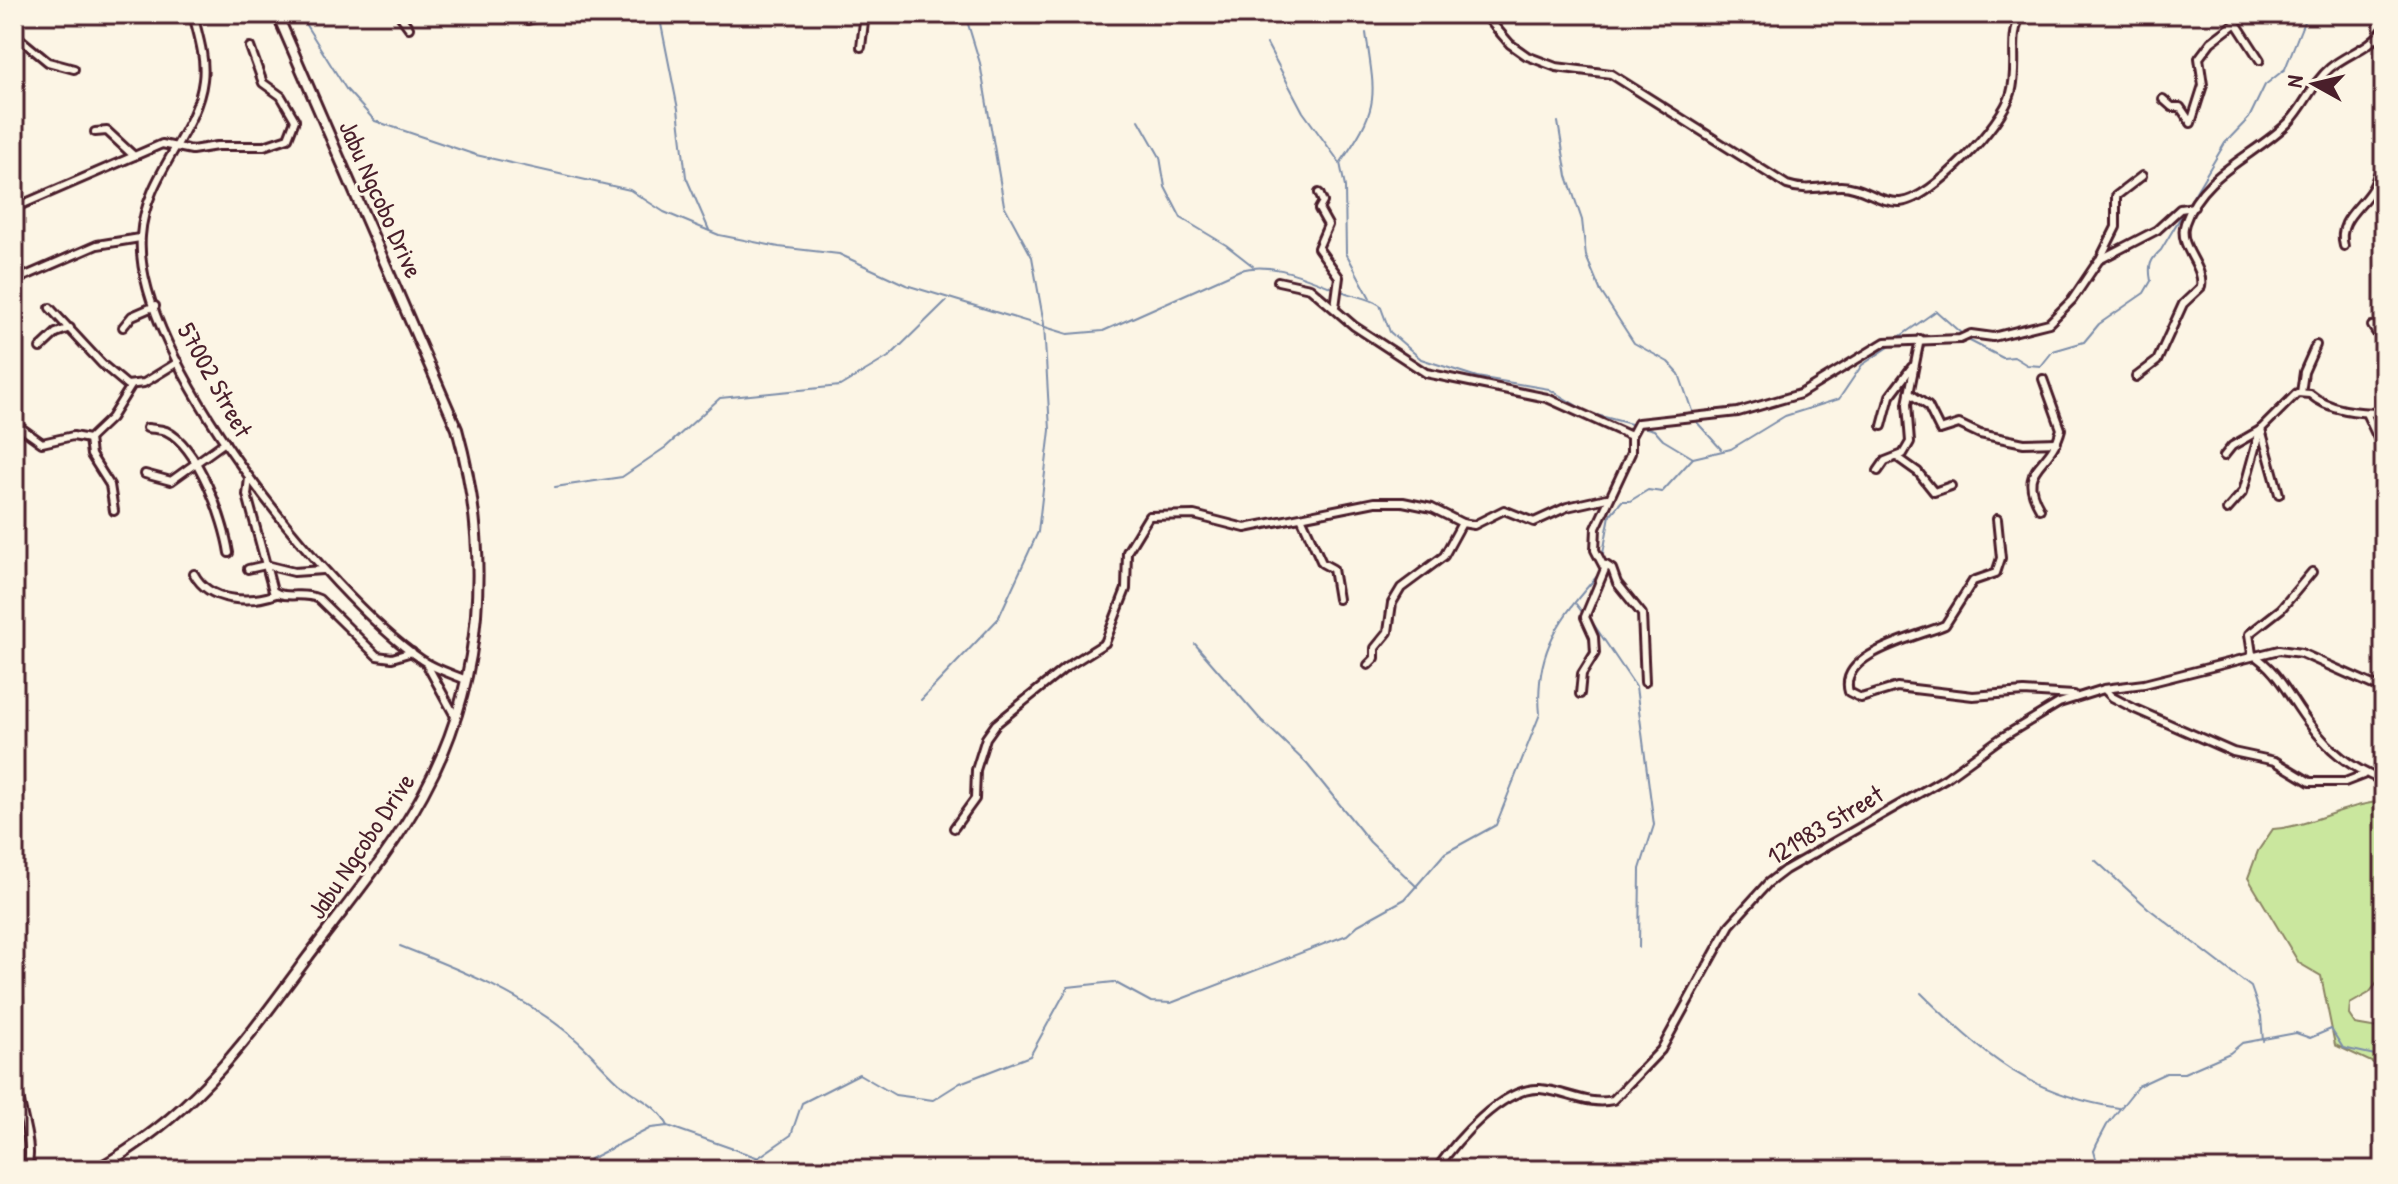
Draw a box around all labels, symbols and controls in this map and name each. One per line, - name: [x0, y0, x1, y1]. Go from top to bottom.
- north arrow: [2274, 44, 2354, 124]
- text: N: [2279, 73, 2310, 89]
- street label: Jabu Ngcobo Drive: [331, 114, 432, 283]
- street label: 57002 Street: [170, 316, 262, 444]
- street label: Jabu Ngcobo Drive: [299, 766, 422, 926]
- street label: 121983 Street: [1760, 776, 1890, 873]

